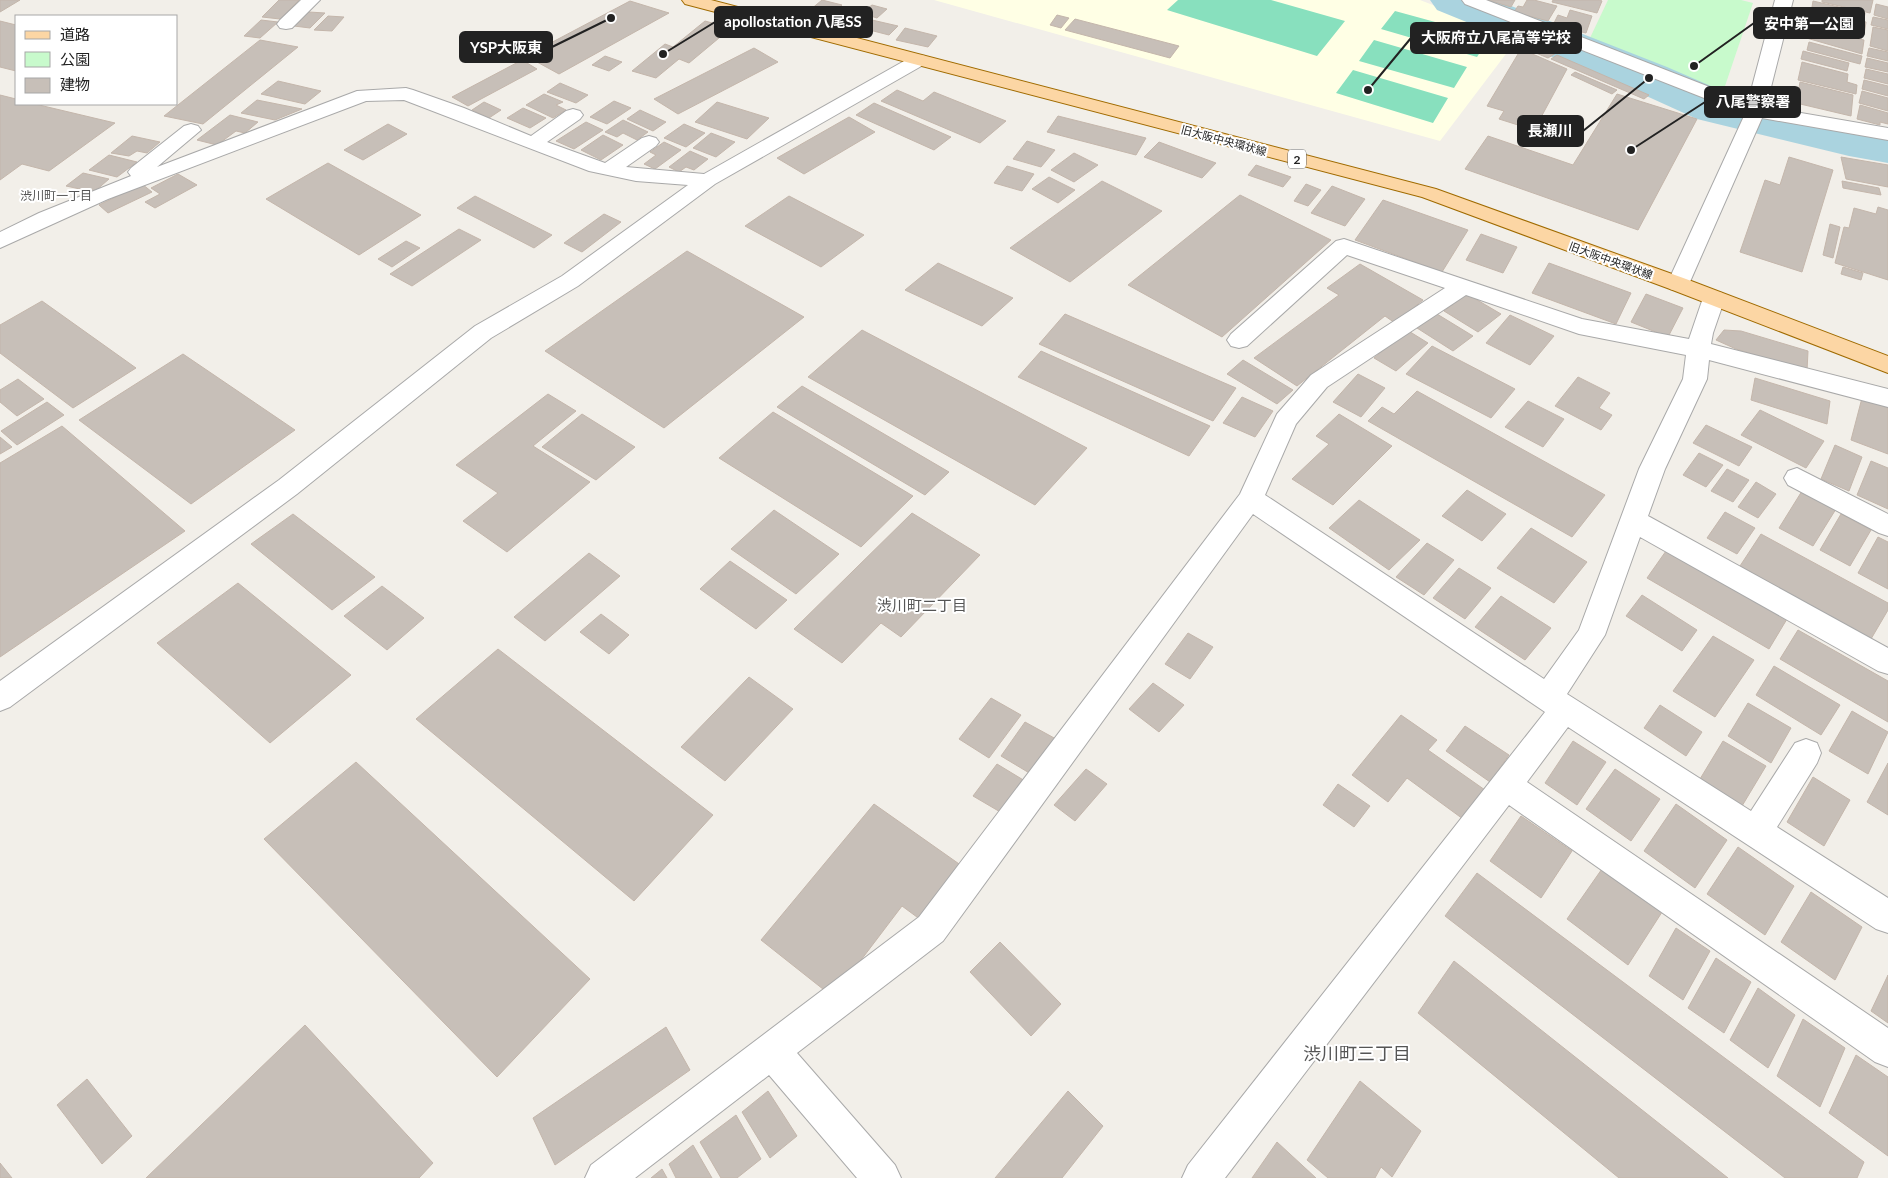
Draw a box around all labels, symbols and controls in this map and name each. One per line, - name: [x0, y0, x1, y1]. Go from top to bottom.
- callout: apollostation 八尾SS: [715, 7, 872, 37]
- callout: 安中第一公園: [1754, 8, 1864, 38]
- text: apollostation 八尾SS: [724, 12, 862, 30]
- text: 安中第一公園: [1764, 14, 1854, 32]
- legend: [15, 15, 178, 105]
- callout: 大阪府立八尾高等学校: [1411, 23, 1581, 53]
- text: 道路: [60, 25, 90, 43]
- text: 大阪府立八尾高等学校: [1421, 28, 1571, 46]
- callout: YSP大阪東: [460, 32, 552, 62]
- text: YSP大阪東: [469, 38, 542, 56]
- text: 公園: [60, 50, 90, 68]
- text: 建物: [60, 75, 90, 93]
- callout: 八尾警察署: [1705, 87, 1800, 117]
- text: 八尾警察署: [1715, 92, 1791, 110]
- callout: 長瀬川: [1518, 116, 1583, 146]
- text: 長瀬川: [1527, 121, 1573, 139]
- street label: 旧大阪中央環状線: [1180, 122, 1268, 158]
- road number: 2: [1288, 150, 1306, 168]
- district label: 渋川町一丁目: [20, 188, 92, 203]
- street label: 旧大阪中央環状線: [1567, 239, 1655, 281]
- district label: 渋川町二丁目: [877, 596, 967, 614]
- district label: 渋川町三丁目: [1303, 1042, 1411, 1064]

